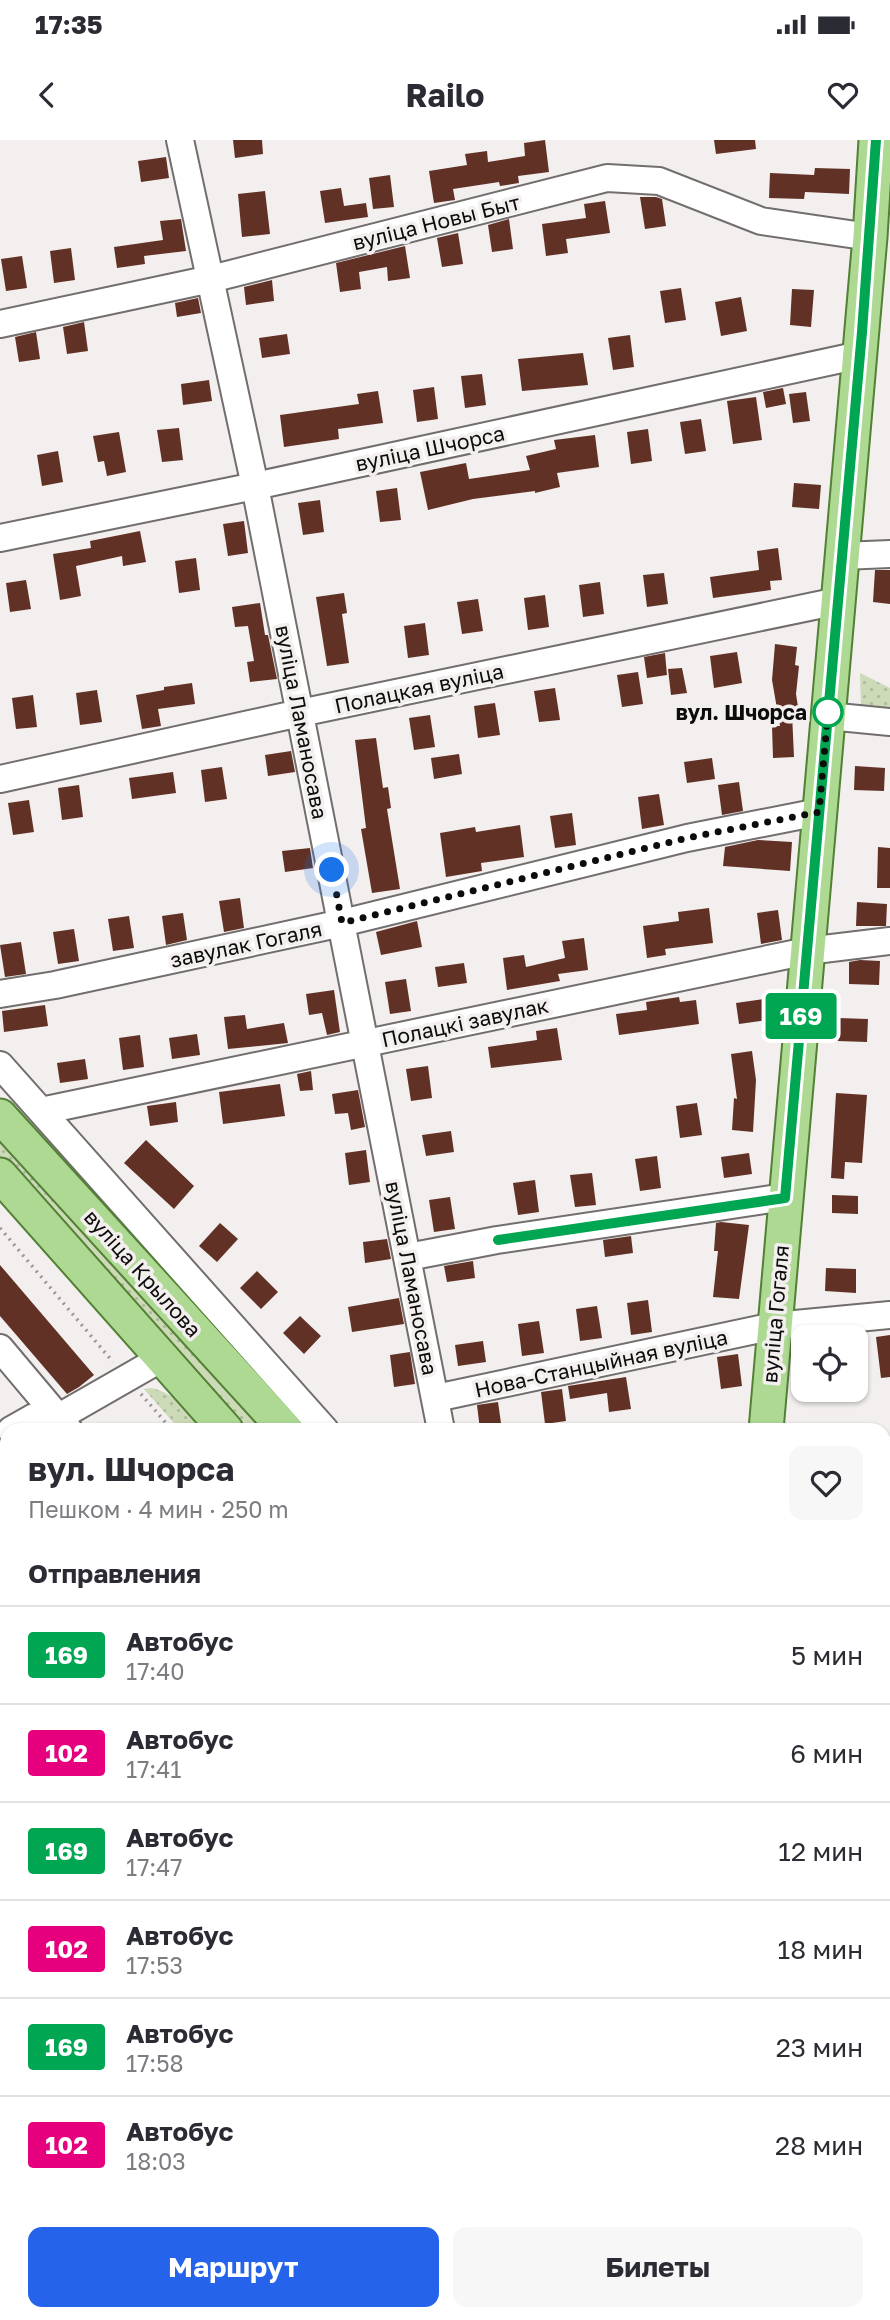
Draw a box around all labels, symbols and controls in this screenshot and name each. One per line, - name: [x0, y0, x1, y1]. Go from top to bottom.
- text: 17:35: [35, 9, 103, 40]
- icon: back: [28, 76, 66, 114]
- text: Railo: [406, 76, 484, 114]
- icon: heart: [824, 76, 862, 114]
- street label: вуліца Новы Быт: [350, 189, 522, 255]
- street label: вуліца Шчорса: [353, 419, 507, 477]
- street label: вуліца Ламаносава: [270, 623, 334, 821]
- street label: Полацкая вуліца: [332, 657, 506, 719]
- marker: вул. Шчорса: [813, 697, 843, 727]
- place label: вул. Шчорса: [676, 699, 807, 725]
- your location: [314, 852, 349, 887]
- street label: завулак Гогаля: [168, 915, 324, 973]
- street label: Полацкі завулак: [379, 992, 551, 1052]
- line badge: 169: [761, 993, 841, 1039]
- text: 169: [780, 1001, 822, 1030]
- street label: вуліца Ламаносава: [380, 1179, 444, 1377]
- street label: вуліца Крылова: [79, 1204, 207, 1342]
- street label: вуліца Гогаля: [756, 1244, 794, 1384]
- street label: Нова-Станцыйная вуліца: [472, 1323, 730, 1403]
- map controls: [791, 1325, 868, 1402]
- button: locate: [791, 1325, 868, 1402]
- button: heart: [789, 1446, 863, 1520]
- text: вул. Шчорса: [28, 1449, 234, 1488]
- text: Пешком · 4 мин · 250 m: [28, 1495, 289, 1523]
- text: Отправления: [28, 1558, 201, 1589]
- text: Автобус: [126, 1626, 233, 1657]
- text: 169: [45, 1640, 88, 1669]
- text: 5 мин: [791, 1640, 863, 1671]
- text: 17:40: [126, 1657, 185, 1685]
- text: Автобус: [126, 1724, 233, 1755]
- text: 102: [45, 1738, 88, 1767]
- text: 6 мин: [790, 1738, 863, 1769]
- text: 17:41: [126, 1755, 181, 1783]
- text: Автобус: [126, 1822, 233, 1853]
- text: 169: [45, 1836, 88, 1865]
- text: 12 мин: [778, 1836, 863, 1867]
- text: 17:47: [126, 1853, 182, 1881]
- text: Автобус: [126, 1920, 233, 1951]
- text: 102: [45, 1934, 88, 1963]
- text: 18 мин: [778, 1934, 863, 1965]
- text: 17:53: [126, 1951, 183, 1979]
- text: Автобус: [126, 2018, 233, 2049]
- text: 169: [45, 2032, 88, 2061]
- text: 23 мин: [776, 2032, 863, 2063]
- text: 17:58: [126, 2049, 184, 2077]
- text: Автобус: [126, 2116, 233, 2147]
- text: 102: [45, 2130, 88, 2159]
- text: 28 мин: [775, 2130, 863, 2161]
- text: 18:03: [126, 2147, 186, 2175]
- button: Маршрут: [28, 2227, 439, 2307]
- button: Билеты: [453, 2227, 863, 2307]

